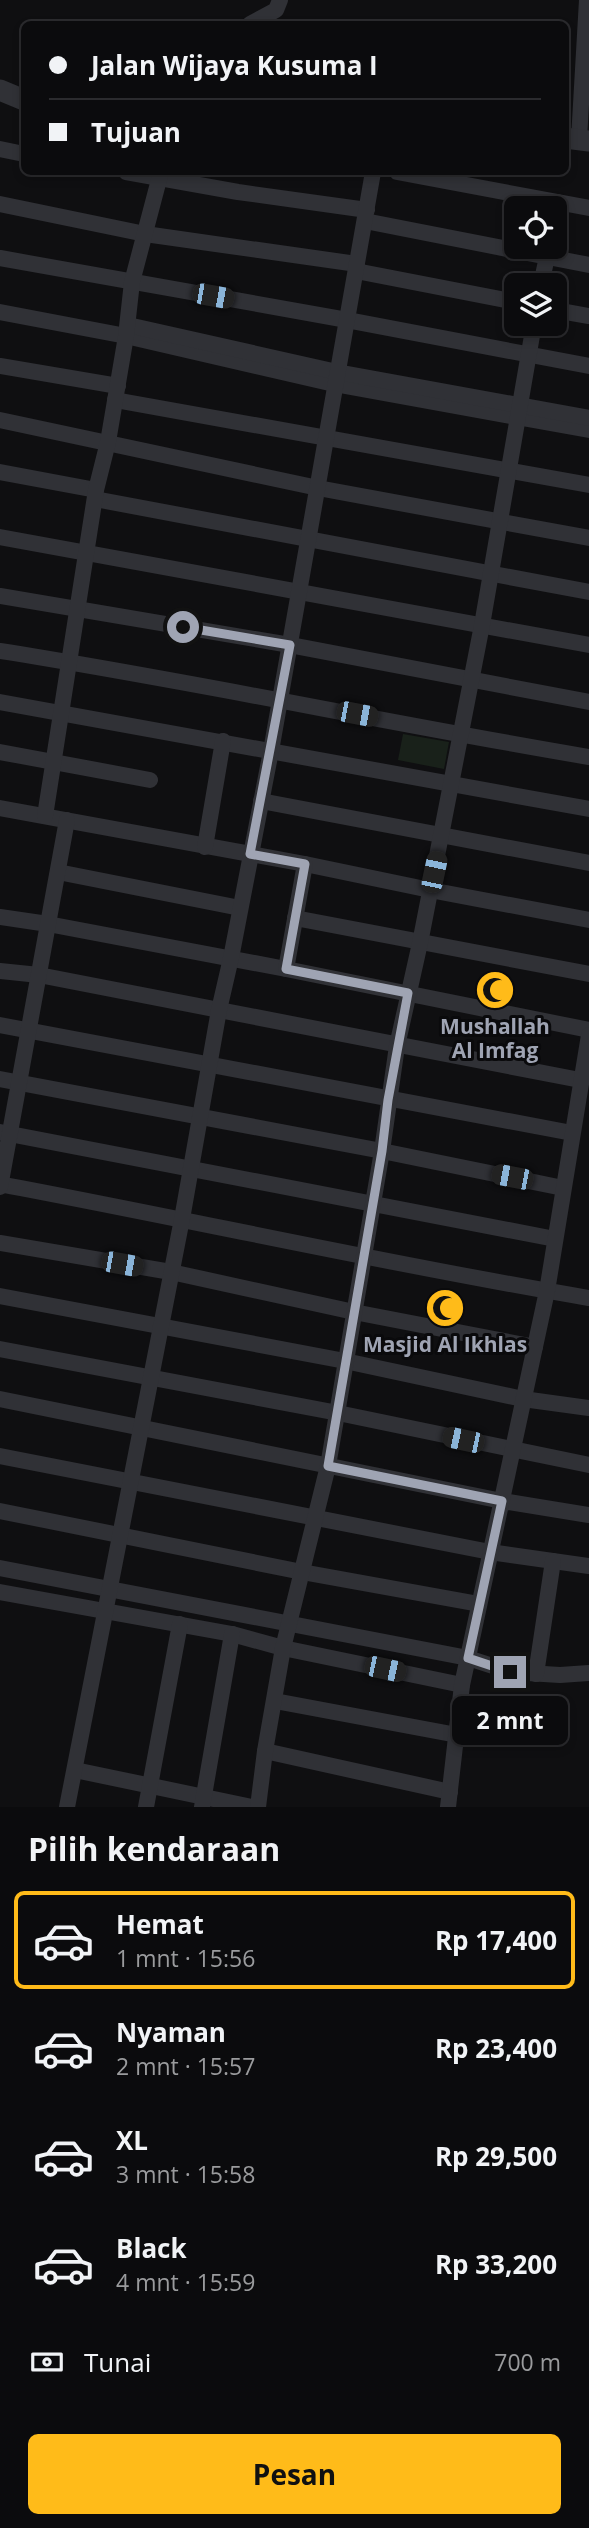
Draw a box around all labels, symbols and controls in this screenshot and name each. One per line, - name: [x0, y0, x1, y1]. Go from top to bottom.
- text: Jalan Wijaya Kusuma I: [91, 47, 378, 83]
- text: Tujuan: [91, 114, 181, 150]
- map controls: [504, 196, 567, 336]
- button: locate: [504, 196, 567, 259]
- button: layers: [504, 273, 567, 336]
- car: [191, 282, 236, 310]
- route start: [167, 611, 199, 643]
- car: [335, 700, 380, 728]
- car: [420, 849, 449, 895]
- mosque icon: Mushallah Al Imfag: [474, 969, 516, 1011]
- place label: Mushallah Al Imfag: [440, 1012, 550, 1064]
- car: [490, 1163, 535, 1191]
- car: [100, 1250, 145, 1278]
- mosque icon: Masjid Al Ikhlas: [424, 1287, 466, 1329]
- place label: Masjid Al Ikhlas: [363, 1330, 527, 1358]
- car: [441, 1425, 486, 1455]
- car: [363, 1654, 408, 1684]
- route end: [494, 1656, 526, 1688]
- callout: 2 mnt: [452, 1696, 568, 1746]
- text: 2 mnt: [477, 1704, 543, 1736]
- text: Pilih kendaraan: [28, 1827, 280, 1870]
- text: Hemat: [116, 1906, 204, 1942]
- icon: car: [32, 1909, 95, 1972]
- text: Rp 17,400: [435, 1922, 557, 1958]
- text: 1 mnt · 15:56: [116, 1942, 255, 1974]
- text: Nyaman: [116, 2014, 226, 2050]
- icon: car: [32, 2017, 95, 2080]
- text: Rp 23,400: [435, 2030, 557, 2066]
- text: 2 mnt · 15:57: [116, 2050, 255, 2082]
- text: XL: [116, 2122, 148, 2158]
- icon: car: [32, 2125, 95, 2188]
- text: Rp 29,500: [435, 2138, 557, 2174]
- text: 3 mnt · 15:58: [116, 2158, 255, 2190]
- text: Black: [116, 2230, 187, 2266]
- icon: car: [32, 2233, 95, 2296]
- text: Rp 33,200: [435, 2246, 557, 2282]
- text: 4 mnt · 15:59: [116, 2266, 255, 2298]
- icon: cash: [28, 2343, 66, 2381]
- text: Tunai: [84, 2344, 151, 2380]
- text: 700 m: [494, 2346, 561, 2378]
- button: Pesan: [28, 2434, 561, 2514]

